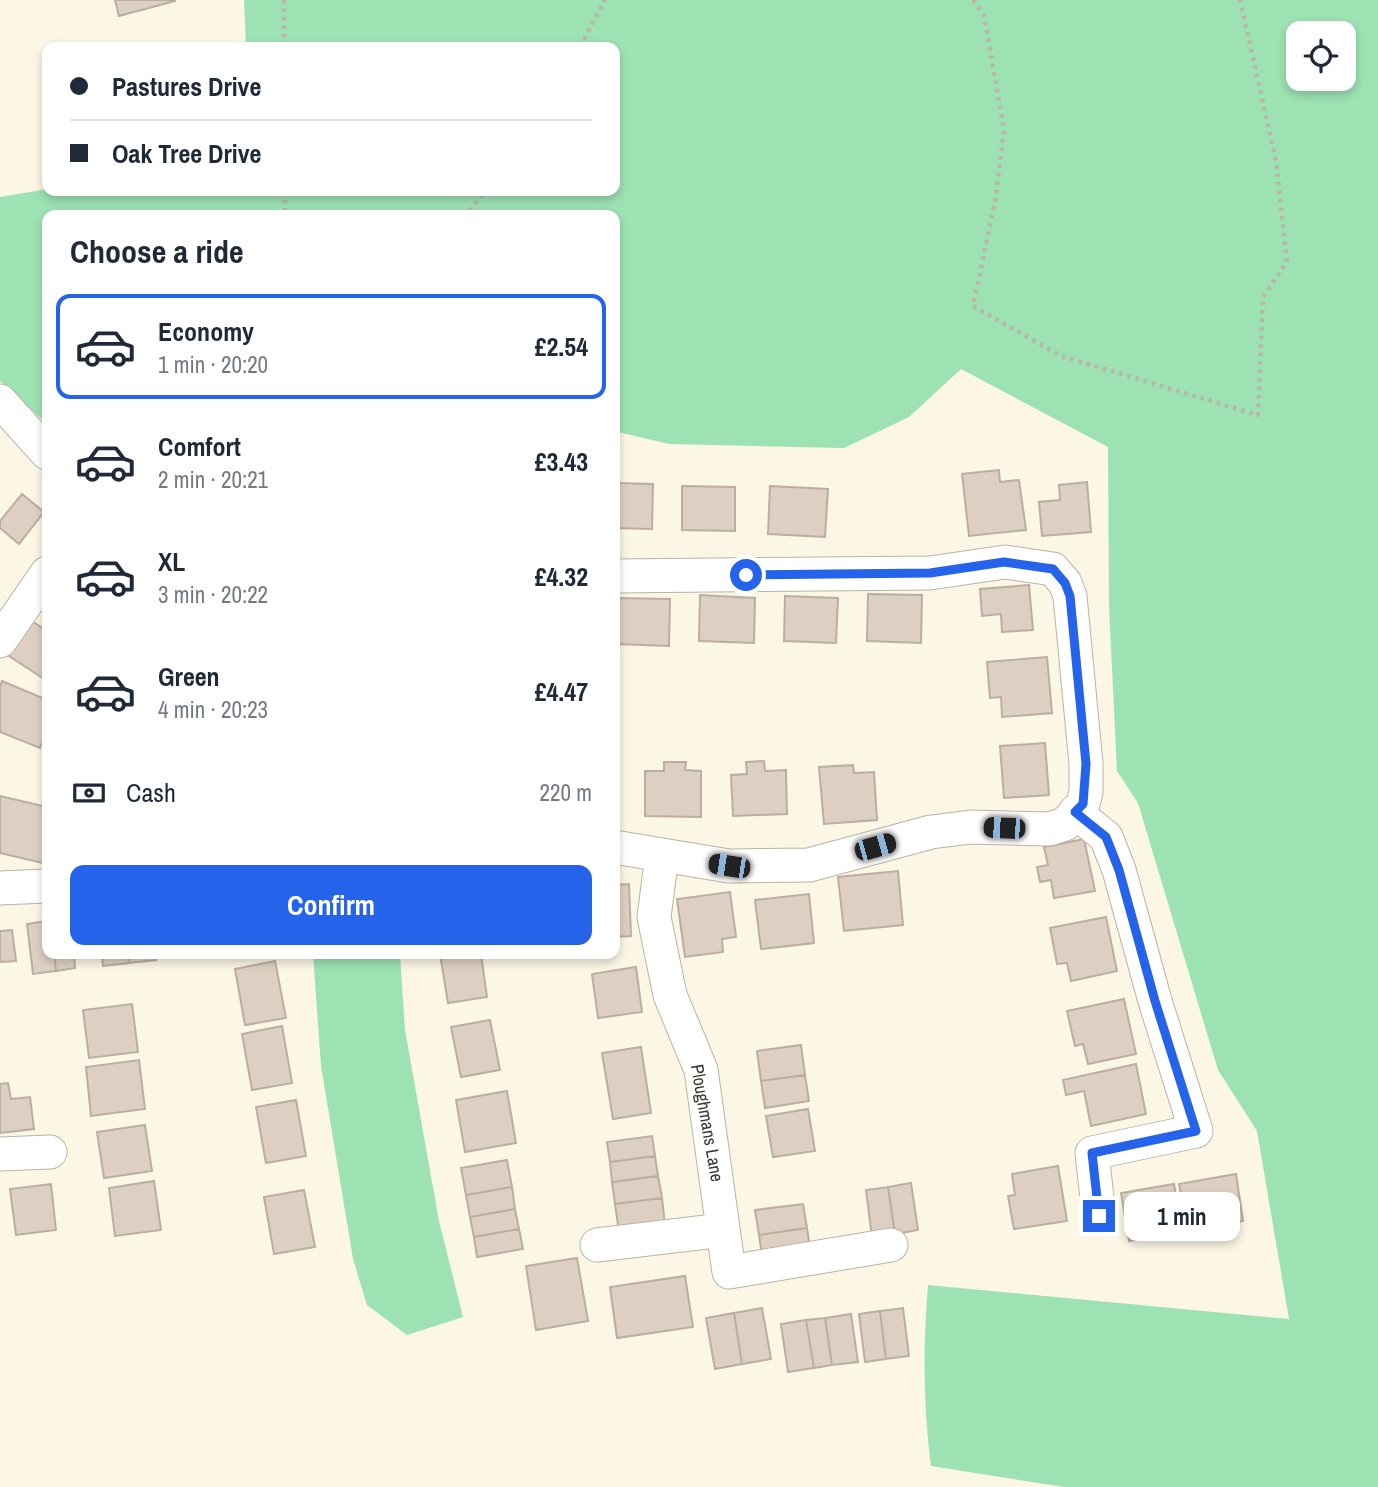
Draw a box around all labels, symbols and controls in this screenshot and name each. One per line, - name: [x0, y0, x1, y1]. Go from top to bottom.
- map controls: [1286, 21, 1356, 91]
- button: locate: [1286, 21, 1356, 91]
- text: Pastures Drive: [112, 69, 261, 104]
- text: Oak Tree Drive: [112, 136, 261, 171]
- text: Choose a ride: [70, 230, 244, 273]
- text: Economy: [158, 314, 254, 349]
- icon: car: [74, 315, 137, 378]
- text: £2.54: [535, 329, 588, 364]
- text: 1 min · 20:20: [158, 349, 268, 380]
- text: Comfort: [158, 429, 241, 464]
- icon: car: [74, 430, 137, 493]
- text: £3.43: [535, 444, 588, 479]
- text: 2 min · 20:21: [158, 464, 268, 495]
- text: XL: [158, 544, 185, 579]
- icon: car: [74, 545, 137, 608]
- text: £4.32: [535, 559, 588, 594]
- route start: [730, 559, 762, 591]
- text: 3 min · 20:22: [158, 579, 268, 610]
- text: Green: [158, 659, 220, 694]
- icon: car: [74, 660, 137, 723]
- text: £4.47: [535, 674, 588, 709]
- text: 4 min · 20:23: [158, 694, 268, 725]
- icon: cash: [70, 774, 108, 812]
- text: Cash: [126, 775, 176, 810]
- text: 220 m: [540, 777, 592, 808]
- car: [983, 817, 1026, 839]
- car: [852, 831, 899, 863]
- car: [707, 852, 752, 880]
- button: Confirm: [70, 865, 592, 945]
- street label: Ploughmans Lane: [685, 1062, 730, 1184]
- callout: 1 min: [1124, 1192, 1239, 1240]
- route end: [1083, 1200, 1115, 1232]
- text: 1 min: [1157, 1201, 1207, 1232]

